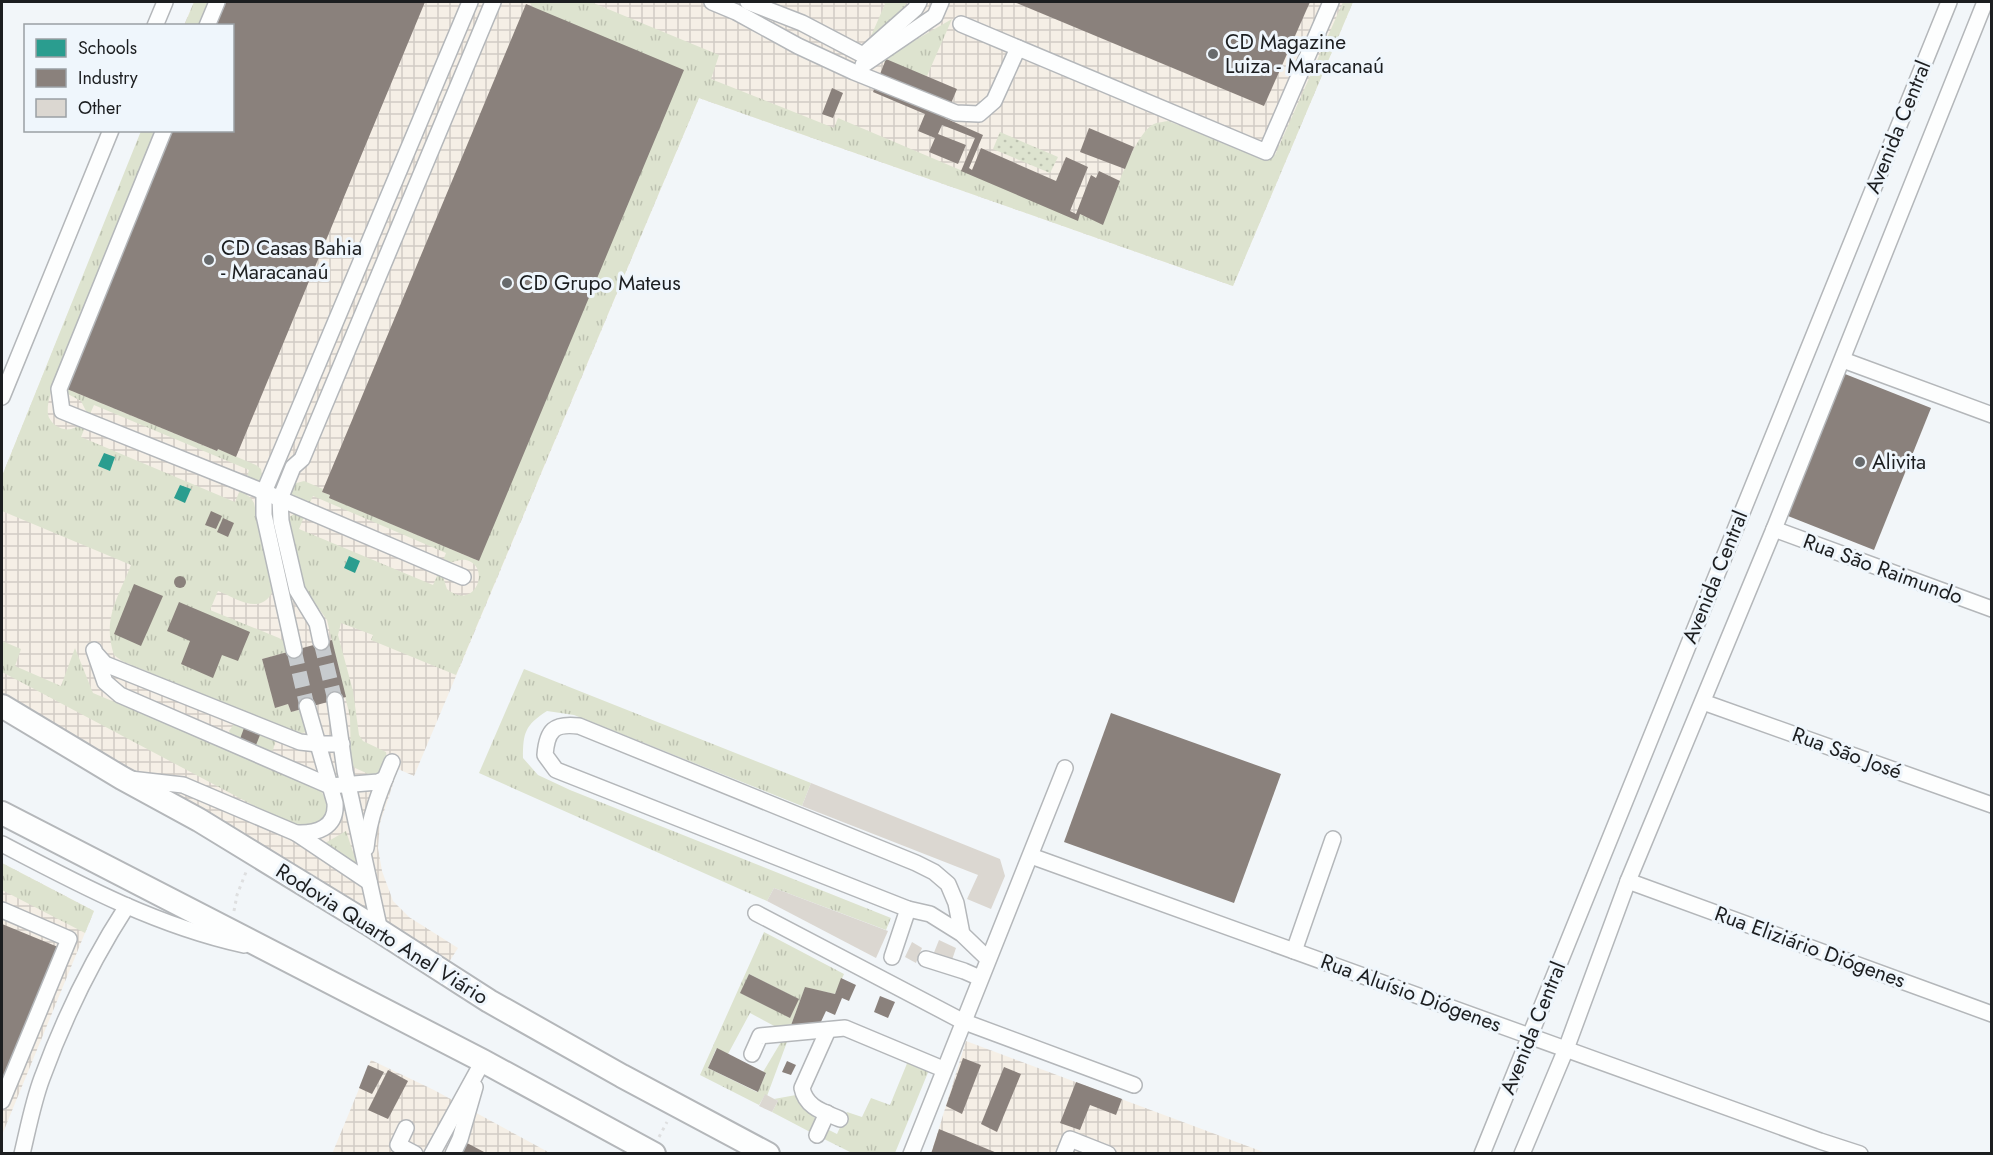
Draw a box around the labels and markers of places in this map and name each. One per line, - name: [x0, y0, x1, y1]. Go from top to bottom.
- place label: CD Magazine Luiza - Maracanaú: [1225, 27, 1384, 81]
- marker: CD Magazine Luiza - Maracanaú: [1206, 47, 1220, 61]
- place label: CD Casas Bahia - Maracanaú: [221, 233, 362, 287]
- marker: CD Casas Bahia - Maracanaú: [202, 253, 216, 267]
- place label: CD Grupo Mateus: [519, 268, 681, 298]
- marker: CD Grupo Mateus: [500, 276, 514, 290]
- place label: Alivita: [1872, 447, 1926, 477]
- marker: Alivita: [1853, 455, 1867, 469]

